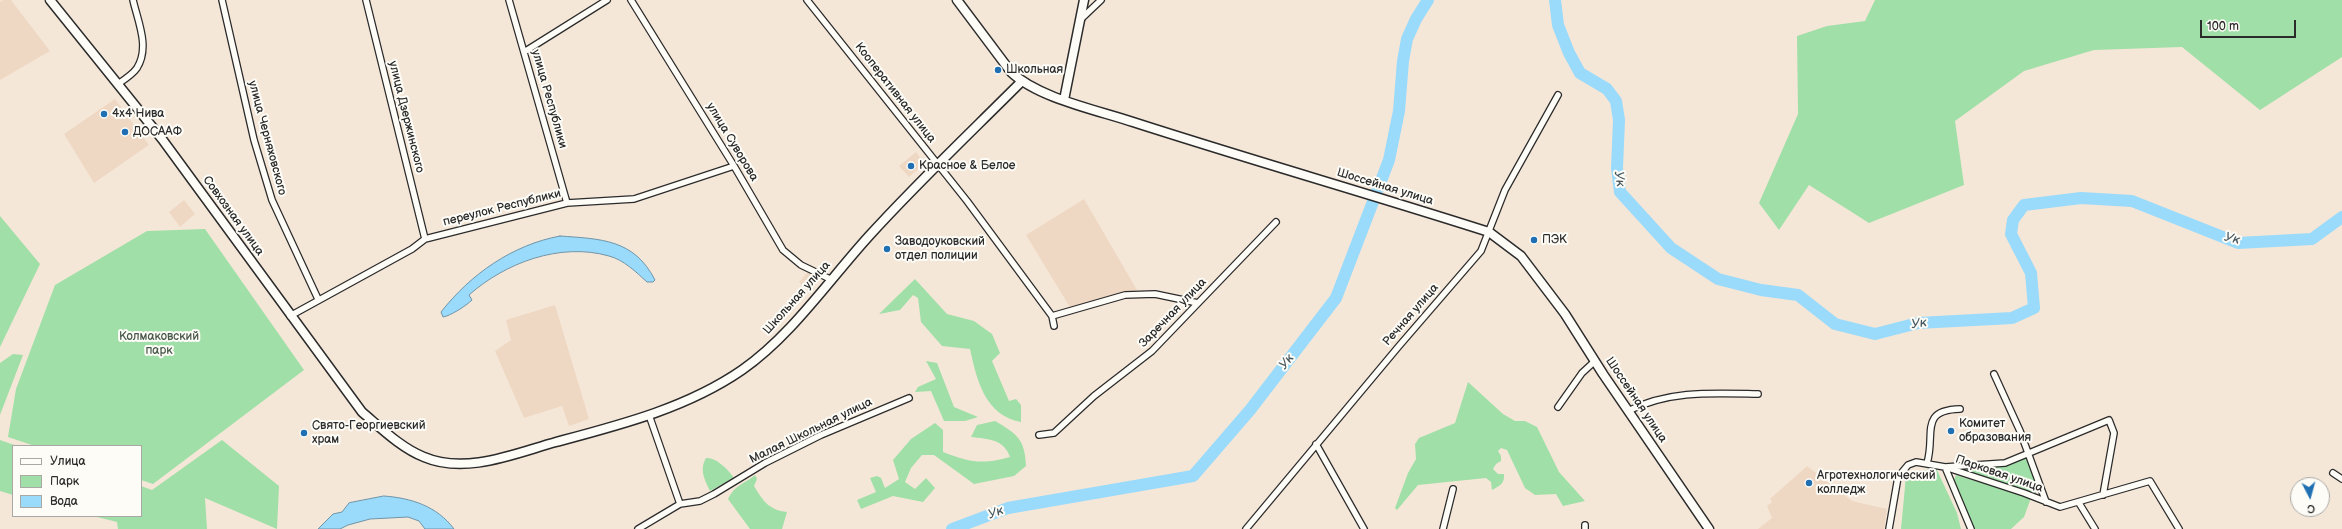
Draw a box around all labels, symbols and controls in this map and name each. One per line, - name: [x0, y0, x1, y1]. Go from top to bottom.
- scale bar: [2202, 12, 2298, 38]
- text: 100 m: [2207, 19, 2239, 34]
- street label: Кооперативная улица: [851, 40, 939, 146]
- street label: улица Республики: [528, 48, 570, 150]
- street label: улица Дзержинского: [385, 60, 427, 174]
- place label: Школьная: [1006, 63, 1063, 77]
- marker: Школьная: [993, 65, 1003, 75]
- street label: улица Черняховского: [245, 79, 289, 197]
- street label: улица Суворова: [703, 100, 761, 184]
- place label: 4x4 Нива: [112, 107, 164, 121]
- marker: 4x4 Нива: [99, 109, 109, 119]
- place label: ДОСААФ: [133, 125, 182, 139]
- marker: ДОСААФ: [120, 127, 130, 137]
- place label: Красное & Белое: [919, 159, 1015, 173]
- marker: Красное & Белое: [906, 161, 916, 171]
- street label: Шоссейная улица: [1335, 165, 1435, 209]
- water label: Ук: [1610, 170, 1628, 188]
- street label: Совхозная улица: [199, 173, 267, 259]
- street label: переулок Республики: [441, 186, 563, 230]
- water label: Ук: [2223, 229, 2241, 249]
- place label: ПЭК: [1542, 233, 1567, 247]
- place label: Заводоуковский отдел полиции: [895, 235, 985, 263]
- marker: ПЭК: [1529, 235, 1539, 245]
- marker: Заводоуковский отдел полиции: [882, 244, 892, 254]
- street label: Школьная улица: [760, 258, 834, 338]
- street label: Заречная улица: [1136, 275, 1210, 351]
- street label: Речная улица: [1380, 281, 1442, 349]
- water label: Ук: [1910, 315, 1928, 333]
- park label: Колмаковский парк: [119, 330, 199, 358]
- water label: Ук: [1276, 351, 1298, 373]
- street label: Шоссейная улица: [1602, 354, 1670, 446]
- street label: Малая Школьная улица: [747, 395, 875, 467]
- place label: Комитет образования: [1959, 417, 2031, 445]
- place label: Свято-Георгиевский храм: [312, 419, 426, 447]
- marker: Комитет образования: [1946, 426, 1956, 436]
- marker: Свято-Георгиевский храм: [299, 428, 309, 438]
- legend: [12, 445, 142, 517]
- street label: Парковая улица: [1953, 452, 2045, 496]
- text: Улица: [50, 454, 86, 469]
- place label: Агротехнологический колледж: [1817, 469, 1936, 497]
- text: Парк: [50, 474, 79, 489]
- north arrow: [2290, 477, 2330, 517]
- marker: Агротехнологический колледж: [1804, 478, 1814, 488]
- text: Вода: [50, 494, 78, 509]
- text: С: [2307, 502, 2316, 515]
- water label: Ук: [986, 503, 1006, 523]

